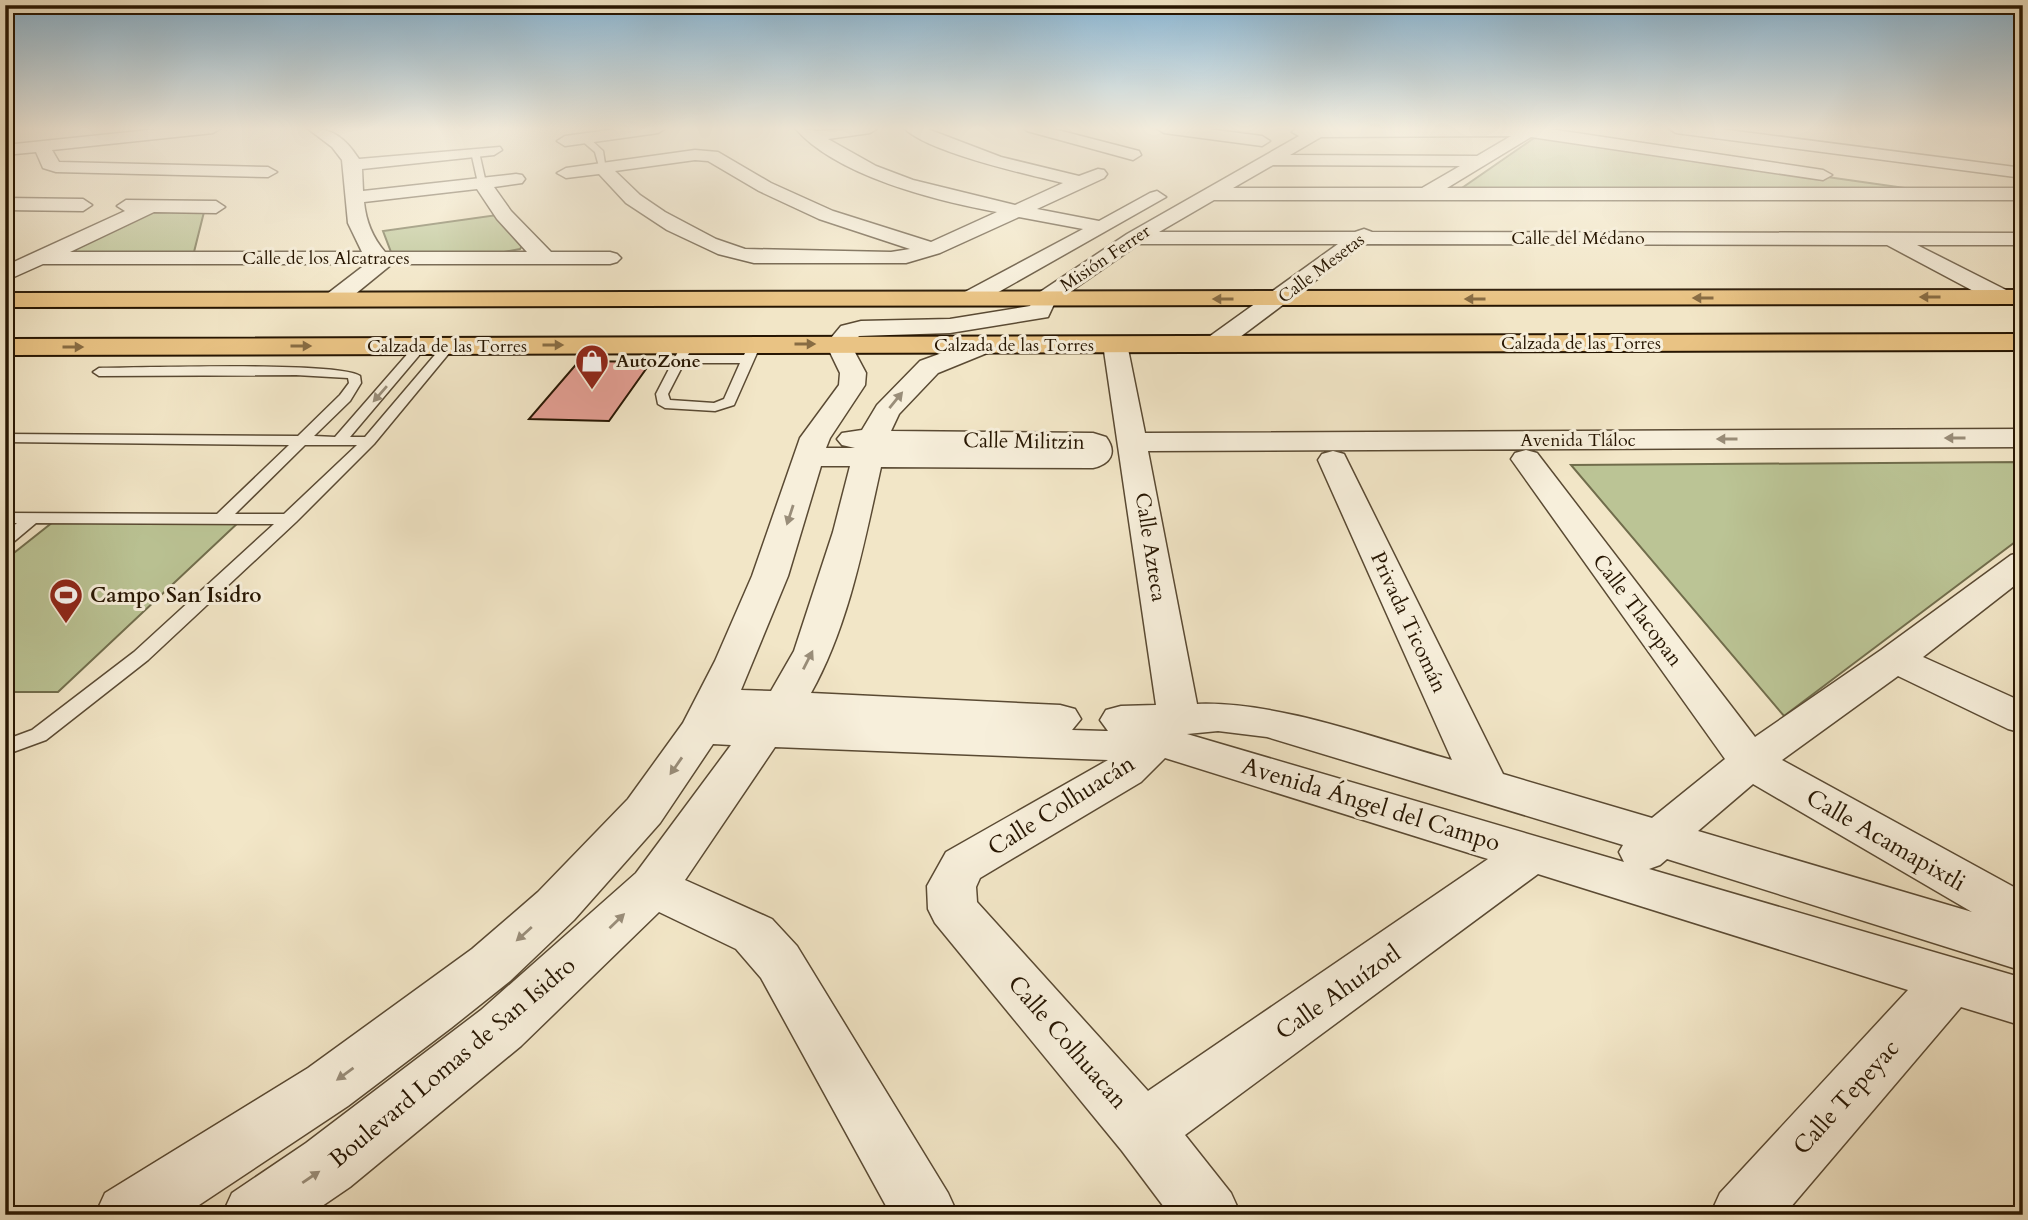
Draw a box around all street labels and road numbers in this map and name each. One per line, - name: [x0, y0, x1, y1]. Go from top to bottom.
- street label: Misión Ferrer: [1055, 219, 1156, 298]
- street label: Calle del Médano: [1511, 226, 1645, 251]
- street label: Calle Mesetas: [1273, 228, 1370, 309]
- street label: Calle de los Alcatraces: [242, 246, 410, 271]
- street label: Calzada de las Torres: [1501, 331, 1661, 356]
- street label: Calzada de las Torres: [934, 333, 1094, 358]
- street label: Calzada de las Torres: [367, 334, 527, 359]
- street label: Calle Militzin: [963, 426, 1085, 457]
- street label: Avenida Tláloc: [1520, 428, 1636, 453]
- street label: Calle Azteca: [1128, 490, 1173, 604]
- street label: Privada Ticomán: [1363, 547, 1454, 698]
- street label: Calle Tlacopan: [1586, 548, 1690, 673]
- street label: Calle Colhuacán: [982, 747, 1141, 864]
- street label: Avenida Ángel del Campo: [1238, 749, 1504, 860]
- street label: Calle Acamapixtli: [1800, 781, 1972, 900]
- street label: Calle Ahuízotl: [1269, 937, 1407, 1048]
- street label: Boulevard Lomas de San Isidro: [322, 949, 583, 1176]
- street label: Calle Colhuacan: [1000, 968, 1135, 1117]
- street label: Calle Tepeyac: [1786, 1033, 1907, 1162]

